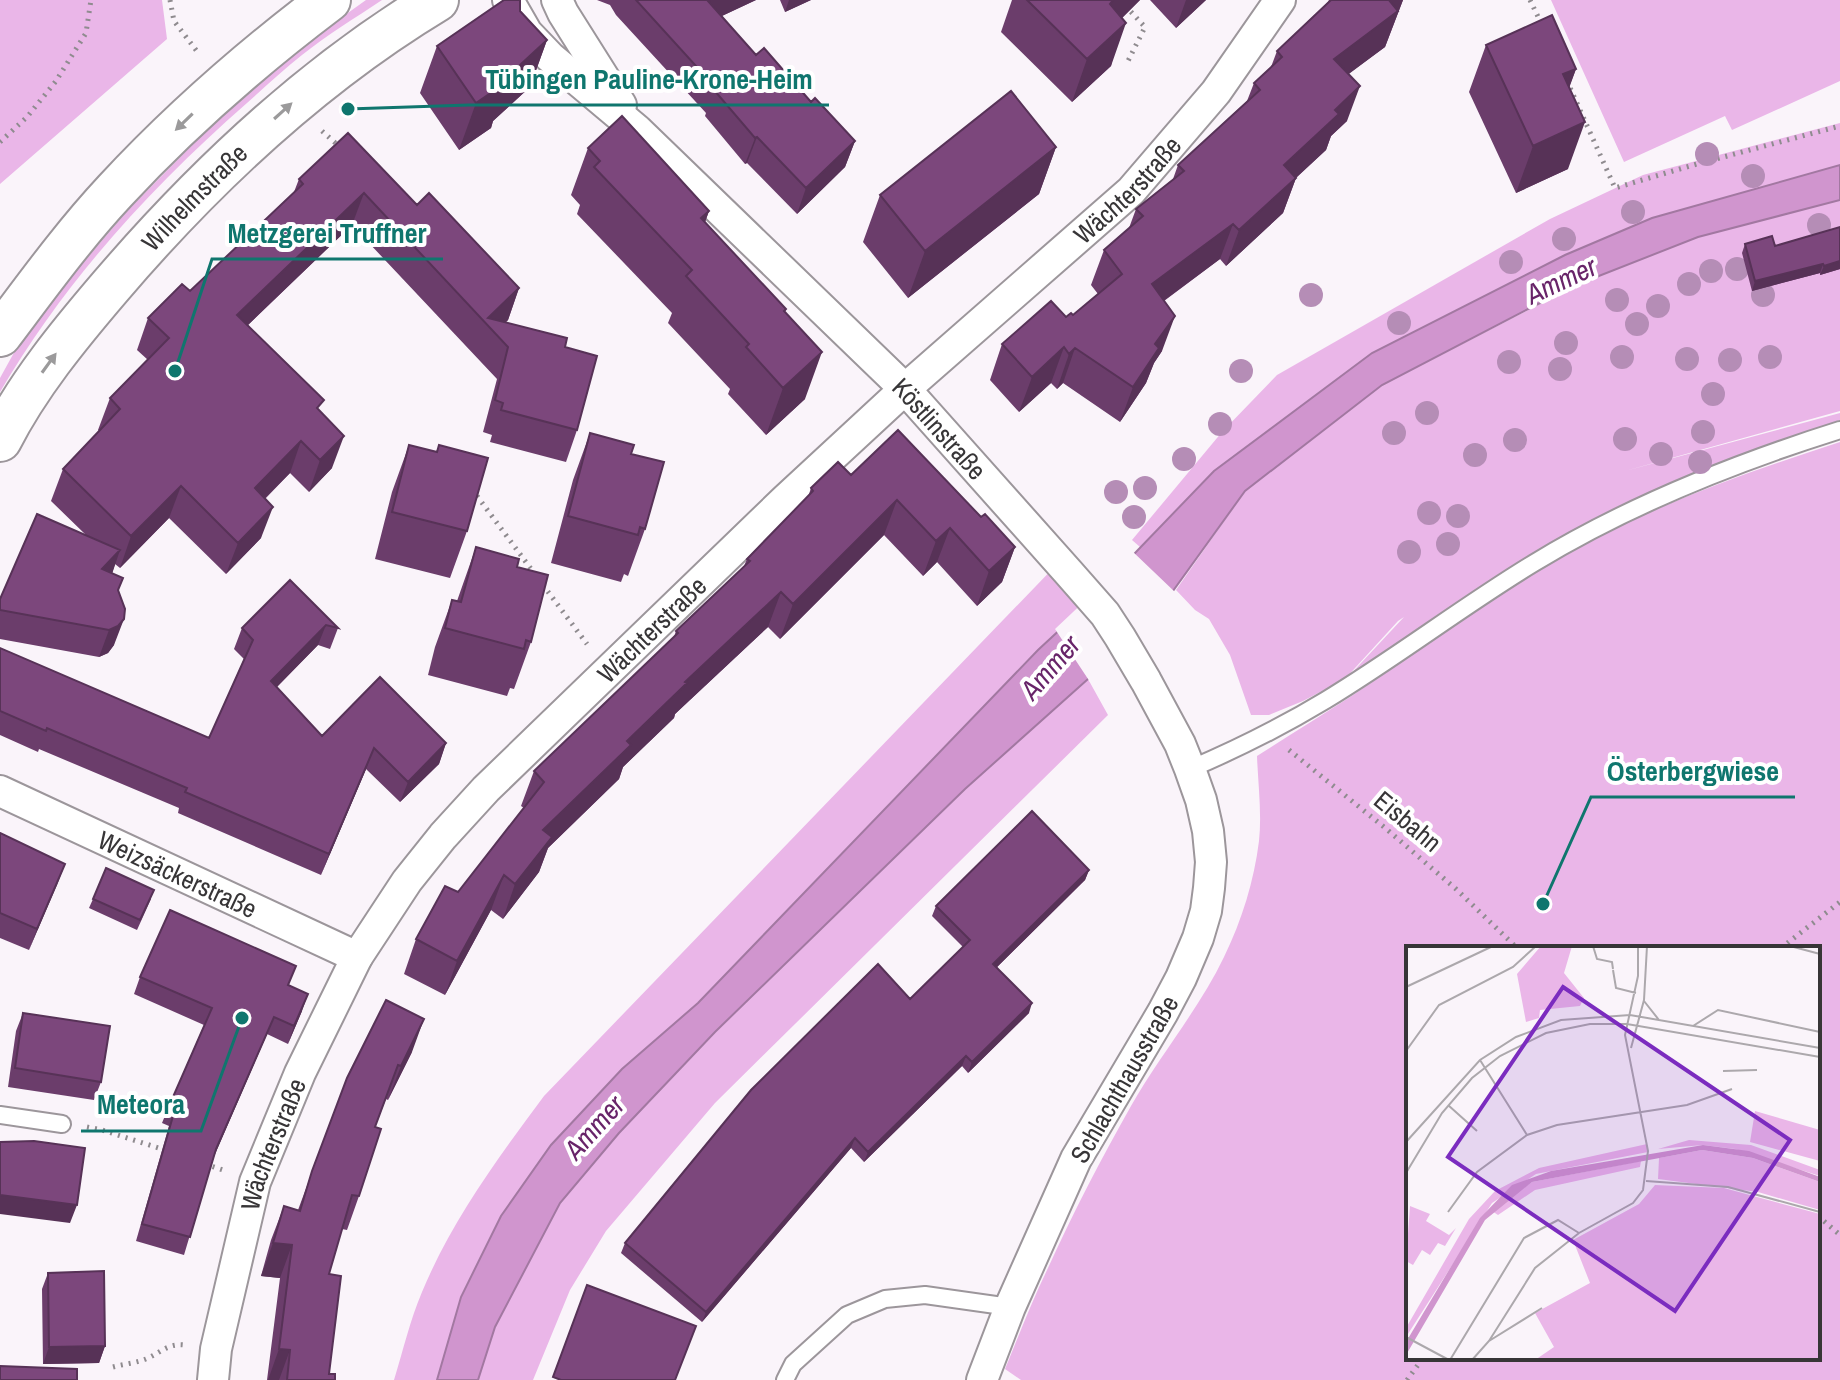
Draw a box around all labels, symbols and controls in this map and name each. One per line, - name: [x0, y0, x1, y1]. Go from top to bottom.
- callout: Tübingen Pauline-Krone-Heim: [469, 53, 829, 105]
- text: Tübingen Pauline-Krone-Heim: [485, 60, 813, 98]
- one-way arrow: [273, 103, 292, 121]
- one-way arrow: [175, 112, 194, 131]
- street label: Wächterstraße: [1066, 128, 1188, 251]
- street label: Wilhelmstraße: [133, 135, 254, 258]
- callout: Metzgerei Truffner: [212, 207, 443, 259]
- text: Metzgerei Truffner: [227, 214, 427, 252]
- water label: Ammer: [1518, 247, 1604, 314]
- one-way arrow: [41, 353, 57, 374]
- street label: Köstlinstraße: [885, 369, 995, 487]
- street label: Wächterstraße: [589, 568, 713, 690]
- water label: Ammer: [1010, 626, 1089, 709]
- callout: Österbergwiese: [1591, 745, 1795, 797]
- text: Österbergwiese: [1607, 752, 1779, 790]
- street label: Eisbahn: [1367, 782, 1449, 860]
- street label: Weizsäckerstraße: [93, 822, 263, 926]
- inset map: [1406, 946, 1820, 1360]
- street label: Schlachthausstraße: [1062, 989, 1186, 1169]
- street label: Wächterstraße: [232, 1073, 314, 1213]
- callout: Meteora: [81, 1079, 201, 1131]
- text: Meteora: [97, 1085, 185, 1123]
- water label: Ammer: [554, 1086, 634, 1169]

